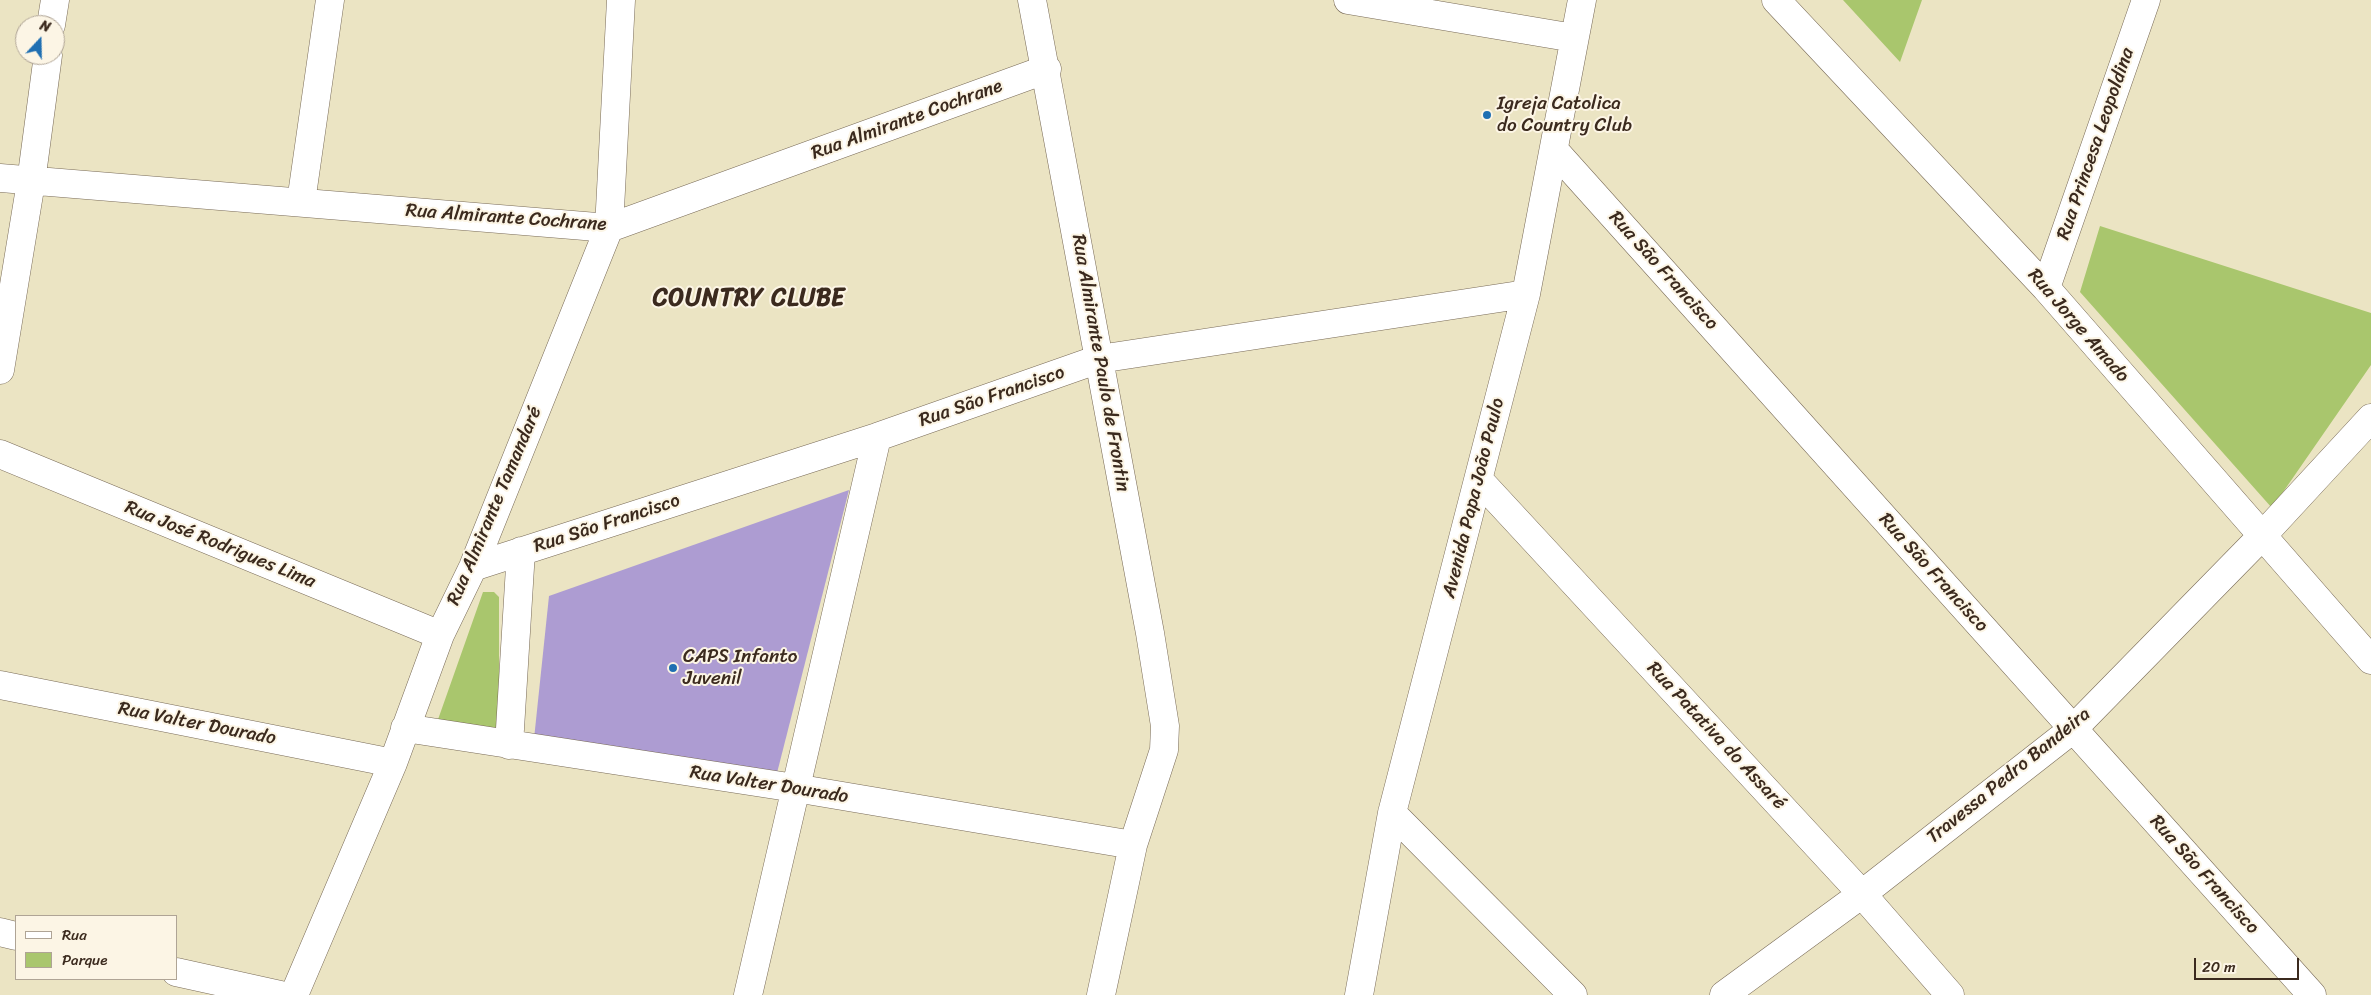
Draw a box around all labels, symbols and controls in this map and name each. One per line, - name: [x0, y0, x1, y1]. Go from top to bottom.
- text: N: [36, 13, 54, 40]
- north arrow: [15, 15, 65, 65]
- street label: Rua Princesa Leopoldina: [2052, 45, 2140, 243]
- street label: Rua Almirante Cochrane: [808, 75, 1006, 165]
- place label: Igreja Catolica do Country Club: [1497, 93, 1632, 137]
- marker: Igreja Catolica do Country Club: [1481, 109, 1493, 121]
- street label: Rua Almirante Cochrane: [405, 200, 607, 236]
- street label: Rua São Francisco: [1603, 207, 1723, 335]
- street label: Rua Almirante Paulo de Frontin: [1066, 233, 1134, 493]
- street label: Rua Jorge Amado: [2022, 265, 2134, 387]
- district label: COUNTRY CLUBE: [651, 285, 847, 313]
- street label: Rua São Francisco: [916, 361, 1068, 433]
- street label: Avenida Papa João Paulo: [1438, 396, 1510, 600]
- street label: Rua Almirante Tamandaré: [443, 403, 547, 609]
- street label: Rua São Francisco: [531, 490, 683, 558]
- street label: Rua José Rodrigues Lima: [121, 496, 319, 594]
- street label: Rua São Francisco: [1873, 509, 1993, 637]
- place label: CAPS Infanto Juvenil: [683, 646, 797, 690]
- street label: Rua Patativa do Assaré: [1642, 657, 1790, 815]
- marker: CAPS Infanto Juvenil: [667, 662, 679, 674]
- street label: Rua Valter Dourado: [116, 698, 278, 750]
- street label: Travessa Pedro Bandeira: [1923, 703, 2095, 849]
- street label: Rua Valter Dourado: [688, 761, 850, 809]
- street label: Rua São Francisco: [2144, 811, 2264, 939]
- legend: [15, 915, 178, 980]
- text: Rua: [62, 922, 87, 948]
- text: Parque: [62, 947, 107, 973]
- scale bar: [2196, 948, 2301, 980]
- text: 20 m: [2202, 954, 2236, 980]

